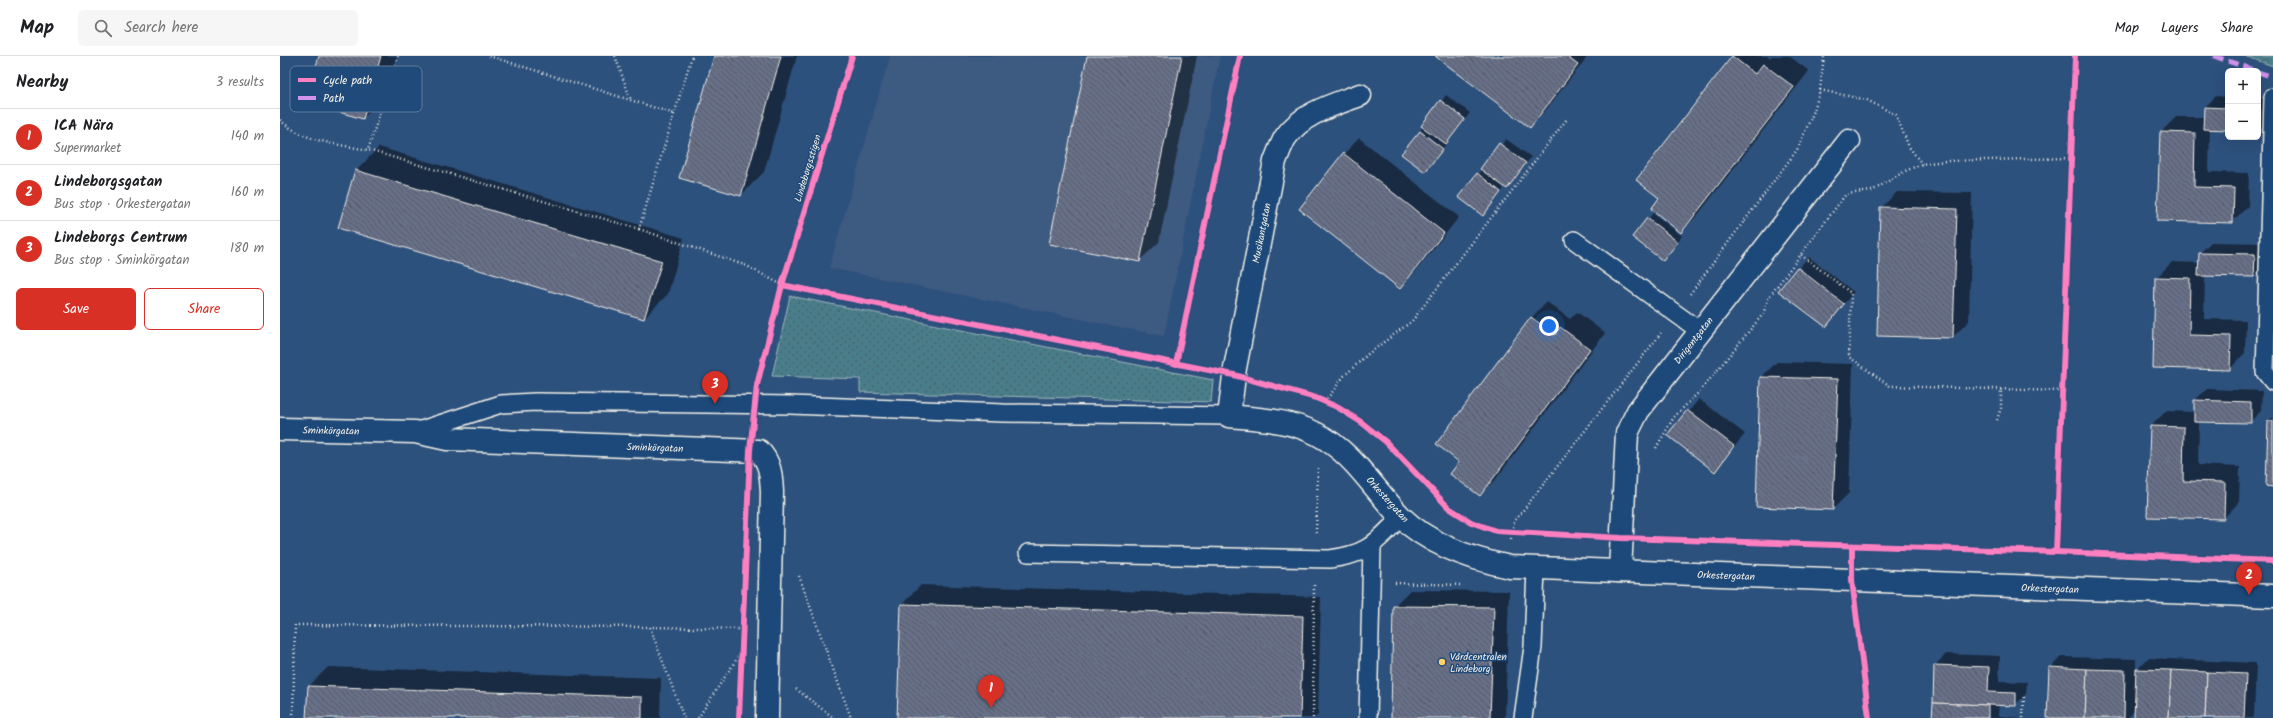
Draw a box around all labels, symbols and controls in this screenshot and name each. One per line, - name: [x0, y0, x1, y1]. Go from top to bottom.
- search box: [78, 10, 358, 46]
- text: Map: [20, 13, 54, 43]
- text: Search here: [124, 16, 198, 40]
- icon: search: [92, 17, 114, 39]
- text: Map: [2115, 17, 2139, 39]
- text: Layers: [2161, 17, 2199, 39]
- text: Share: [2221, 17, 2253, 39]
- legend: [290, 66, 422, 112]
- map controls: [2225, 68, 2261, 140]
- button: +: [2225, 68, 2261, 104]
- text: Nearby: [16, 69, 68, 96]
- text: 3 results: [216, 72, 264, 93]
- text: Cycle path: [323, 72, 372, 90]
- text: Path: [323, 90, 344, 108]
- button: −: [2225, 104, 2261, 140]
- text: ICA Nära: [54, 114, 113, 138]
- text: 1: [27, 126, 31, 147]
- text: 140 m: [231, 126, 264, 147]
- street label: Lindeborgsstigen: [790, 133, 826, 204]
- text: Supermarket: [54, 138, 121, 159]
- text: Lindeborgsgatan: [54, 170, 162, 194]
- text: 2: [25, 182, 33, 203]
- text: 160 m: [231, 182, 264, 203]
- text: Bus stop · Orkestergatan: [54, 194, 191, 215]
- street label: Musikantgatan: [1248, 202, 1276, 265]
- text: Lindeborgs Centrum: [54, 226, 187, 250]
- text: 3: [25, 238, 33, 259]
- text: 180 m: [230, 238, 264, 259]
- text: Bus stop · Sminkörgatan: [54, 250, 189, 271]
- button: Save: [16, 288, 136, 330]
- button: Share: [144, 288, 264, 330]
- street label: Dirigentgatan: [1670, 314, 1717, 368]
- your location: [1539, 316, 1559, 336]
- pin: 3: [702, 371, 728, 404]
- street label: Sminkörgatan: [302, 423, 360, 439]
- street label: Sminkörgatan: [626, 439, 684, 457]
- street label: Orkestergatan: [1362, 473, 1413, 527]
- pin: 2: [2236, 562, 2262, 595]
- street label: Orkestergatan: [1697, 567, 1755, 585]
- street label: Orkestergatan: [2021, 580, 2079, 598]
- place label: Vårdcentralen Lindeborg: [1450, 649, 1507, 677]
- marker: Vårdcentralen Lindeborg: [1437, 657, 1447, 667]
- pin: 1: [978, 675, 1004, 708]

